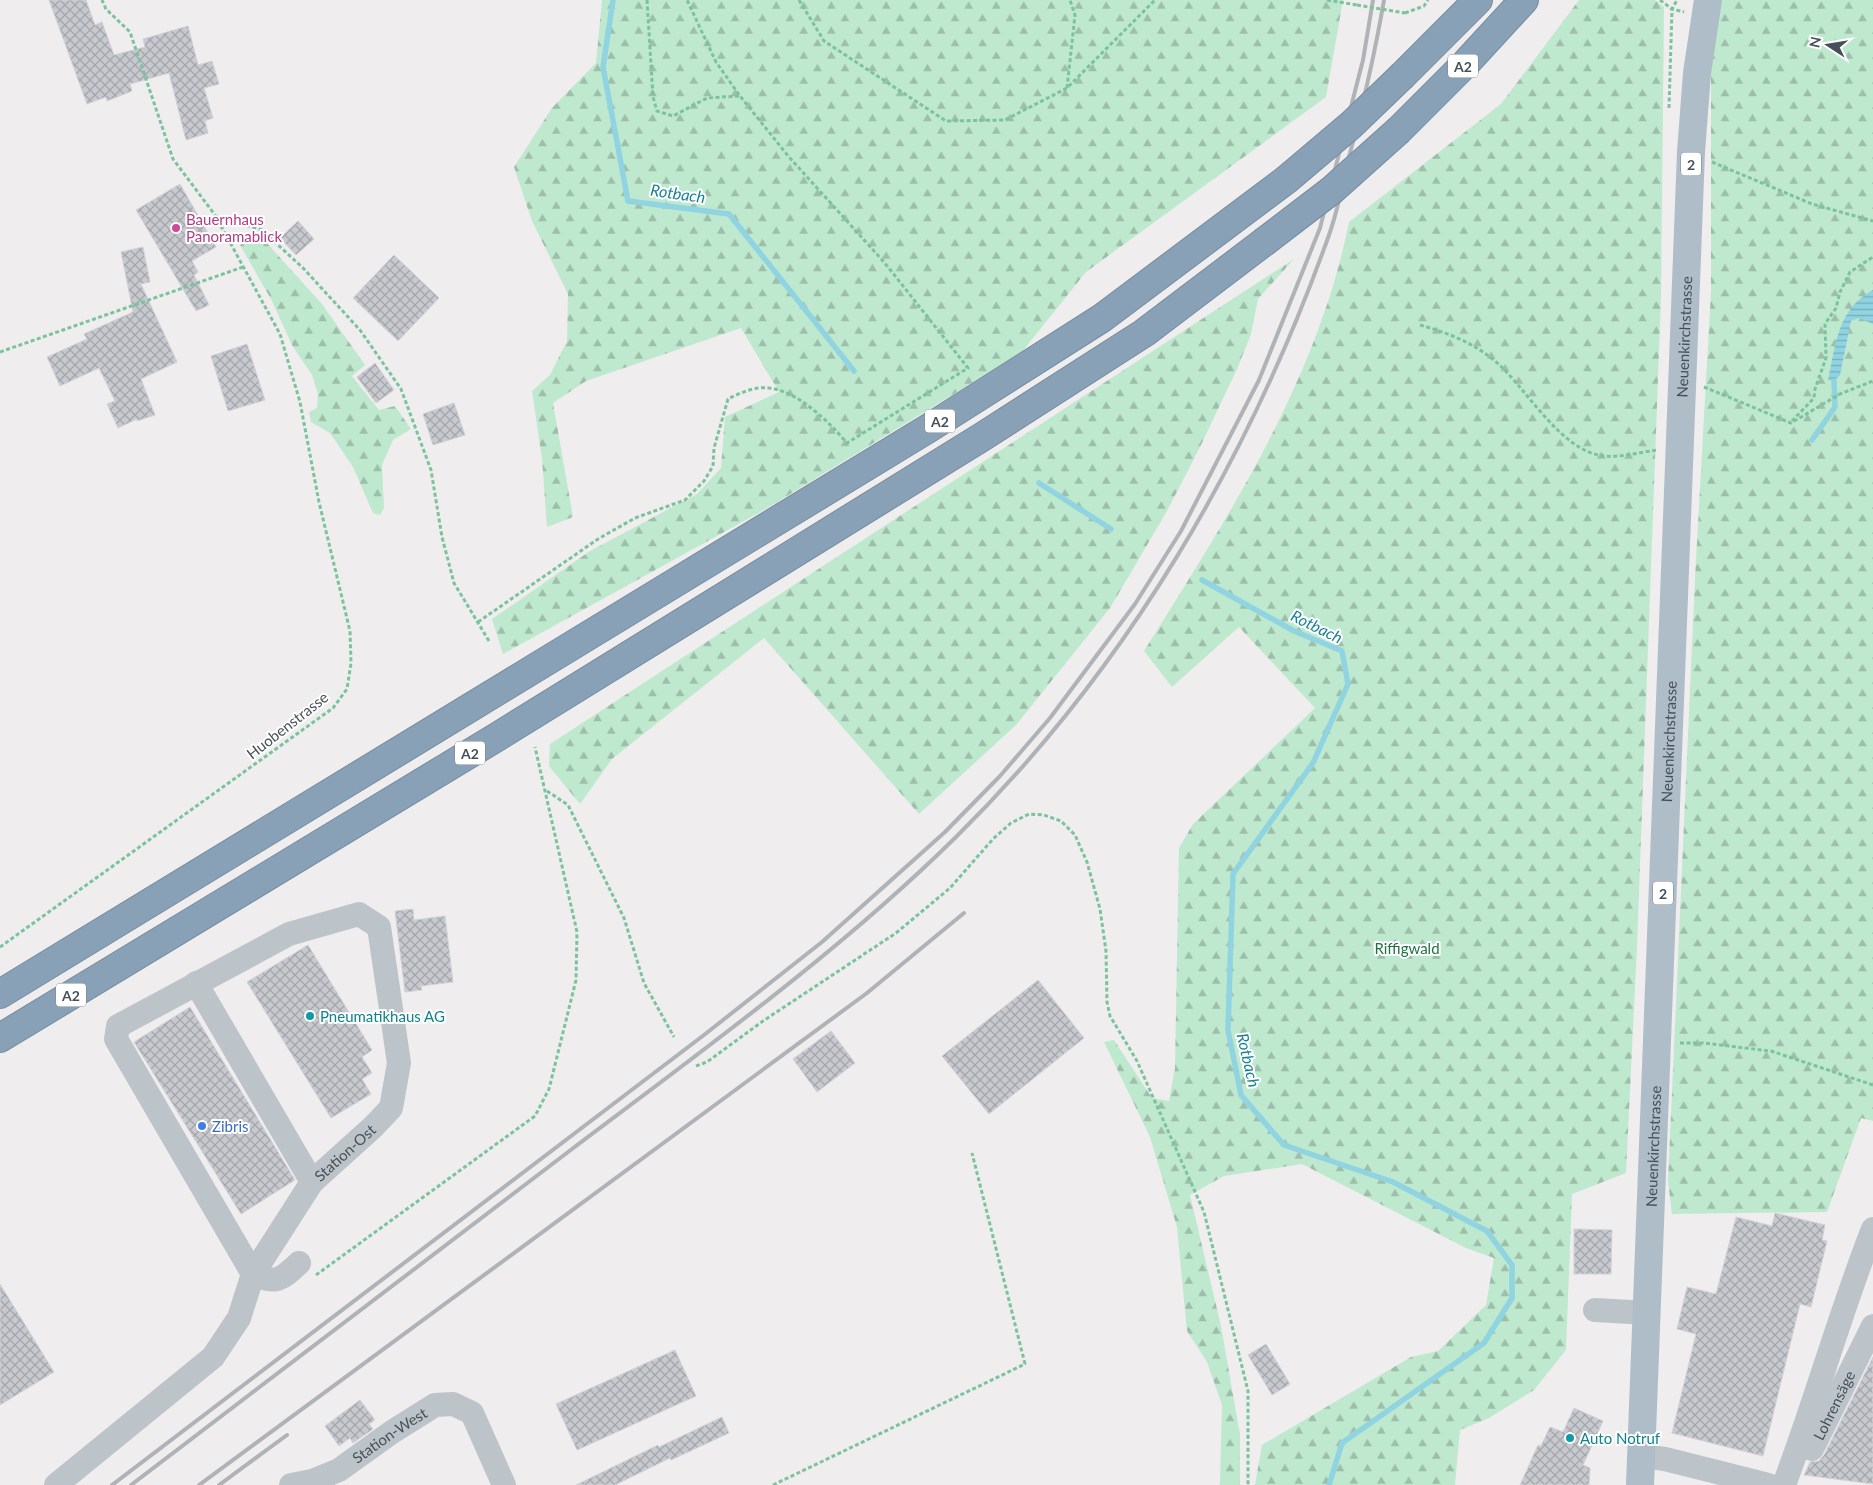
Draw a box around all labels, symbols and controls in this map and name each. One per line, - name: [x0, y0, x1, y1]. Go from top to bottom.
- north arrow: [1803, 20, 1853, 70]
- text: N: [1805, 35, 1824, 49]
- road number: A2: [1448, 54, 1478, 78]
- road number: 2: [1681, 152, 1701, 175]
- water label: Rotbach: [649, 180, 707, 206]
- place label: Bauernhaus Panoramablick: [186, 210, 282, 245]
- marker: Bauernhaus Panoramablick: [170, 222, 182, 234]
- street label: Neuenkirchstrasse: [1673, 276, 1695, 398]
- road number: A2: [925, 410, 955, 432]
- water label: Rotbach: [1288, 605, 1346, 647]
- street label: Neuenkirchstrasse: [1657, 680, 1680, 803]
- street label: Huobenstrasse: [243, 688, 331, 762]
- road number: A2: [455, 741, 485, 764]
- road number: 2: [1653, 881, 1673, 904]
- park label: Riffigwald: [1374, 939, 1440, 957]
- road number: A2: [56, 984, 86, 1006]
- place label: Pneumatikhaus AG: [320, 1007, 445, 1025]
- marker: Pneumatikhaus AG: [304, 1010, 316, 1022]
- water label: Rotbach: [1234, 1031, 1264, 1089]
- street label: Neuenkirchstrasse: [1642, 1085, 1664, 1207]
- place label: Zibris: [212, 1117, 249, 1135]
- marker: Zibris: [196, 1120, 208, 1132]
- street label: Station-Ost: [310, 1120, 379, 1185]
- street label: Lohrensäge: [1809, 1367, 1859, 1443]
- street label: Station-West: [349, 1403, 431, 1467]
- place label: Auto Notruf: [1580, 1429, 1661, 1447]
- marker: Auto Notruf: [1564, 1432, 1576, 1444]

